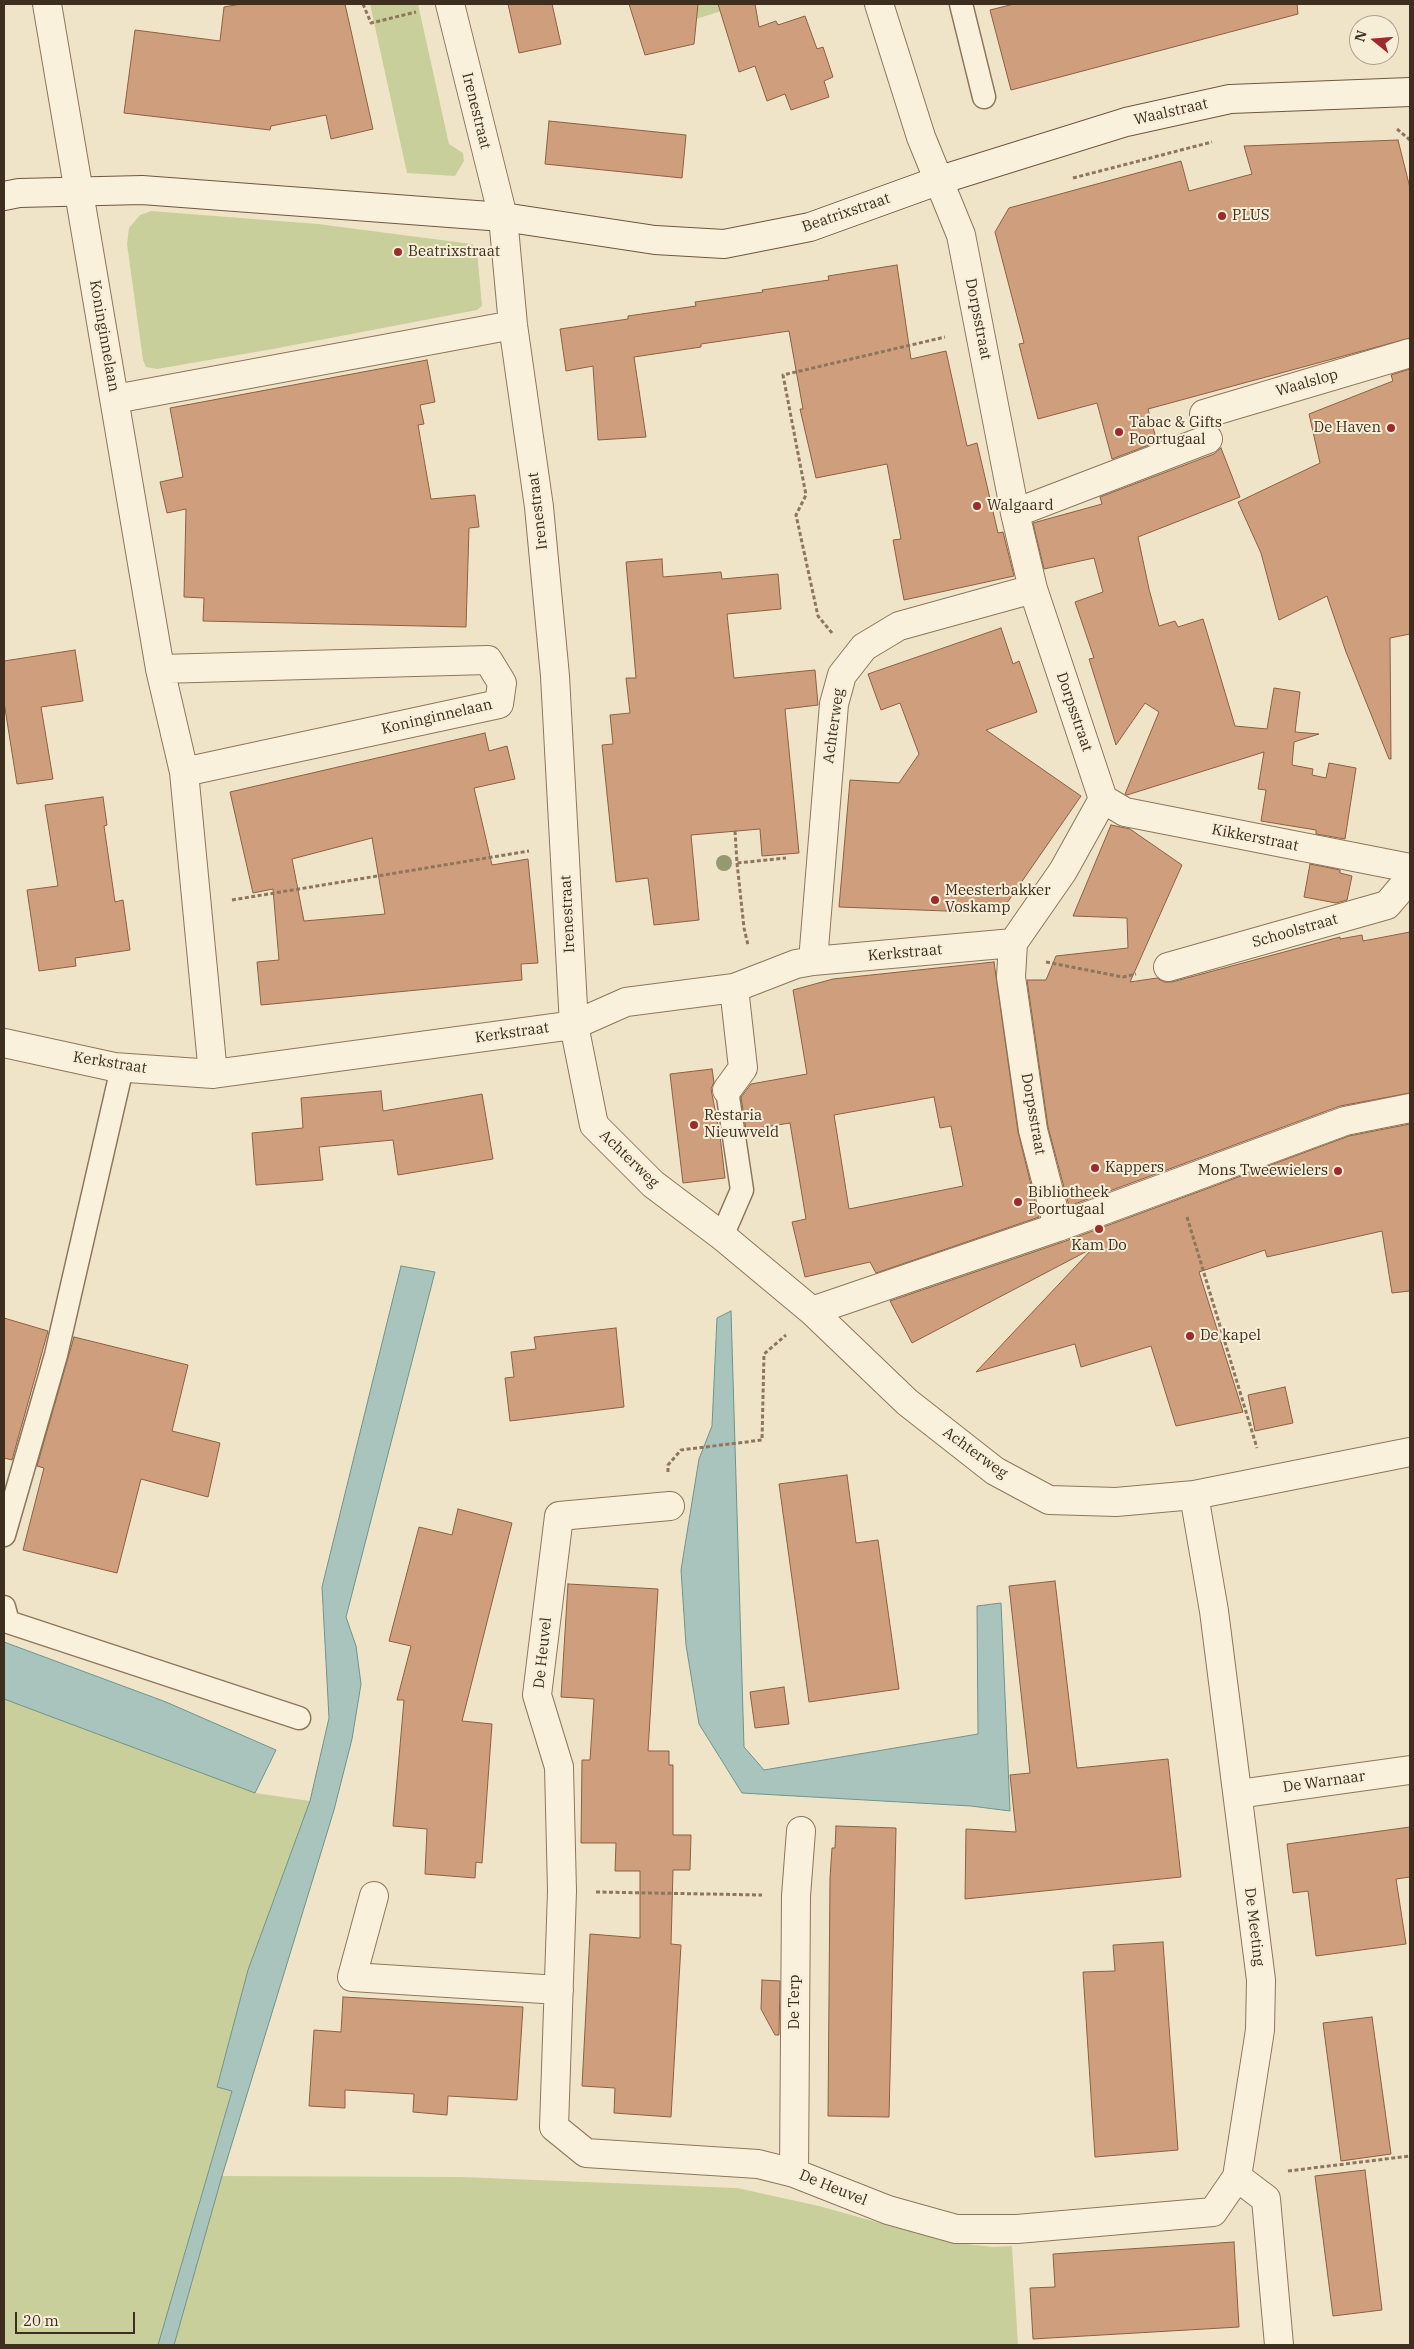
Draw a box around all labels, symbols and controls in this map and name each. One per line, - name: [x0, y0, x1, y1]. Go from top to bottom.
- north arrow: [1349, 15, 1399, 65]
- text: N: [1350, 28, 1371, 44]
- street label: Irenestraat: [458, 71, 494, 151]
- street label: Waalstraat: [1132, 95, 1210, 129]
- street label: Beatrixstraat: [800, 190, 892, 236]
- place label: PLUS: [1232, 207, 1270, 225]
- marker: PLUS: [1216, 210, 1228, 222]
- place label: Beatrixstraat: [408, 243, 500, 261]
- marker: Beatrixstraat: [392, 246, 404, 258]
- street label: Dorpsstraat: [961, 277, 995, 361]
- street label: Koninginnelaan: [85, 279, 123, 393]
- street label: Waalslop: [1274, 366, 1340, 400]
- place label: Tabac & Gifts Poortugaal: [1129, 414, 1222, 449]
- place label: De Haven: [1314, 419, 1381, 437]
- marker: De Haven: [1385, 422, 1397, 434]
- marker: Tabac & Gifts Poortugaal: [1113, 426, 1125, 438]
- street label: Irenestraat: [524, 471, 552, 551]
- place label: Walgaard: [987, 497, 1054, 515]
- marker: Walgaard: [971, 500, 983, 512]
- street label: Dorpsstraat: [1052, 670, 1096, 754]
- street label: Achterweg: [820, 687, 848, 765]
- street label: Koninginnelaan: [380, 696, 494, 738]
- street label: Kikkerstraat: [1210, 821, 1300, 855]
- street label: Irenestraat: [557, 874, 579, 954]
- place label: Meesterbakker Voskamp: [945, 882, 1051, 917]
- marker: Meesterbakker Voskamp: [929, 894, 941, 906]
- street label: Schoolstraat: [1250, 910, 1340, 952]
- street label: Kerkstraat: [867, 941, 943, 965]
- street label: Kerkstraat: [474, 1019, 550, 1047]
- street label: Kerkstraat: [72, 1048, 148, 1078]
- street label: Dorpsstraat: [1017, 1072, 1049, 1156]
- place label: Restaria Nieuwveld: [704, 1107, 779, 1142]
- marker: Restaria Nieuwveld: [688, 1119, 700, 1131]
- street label: Achterweg: [596, 1126, 662, 1192]
- place label: Kappers: [1105, 1159, 1164, 1177]
- marker: Kappers: [1089, 1162, 1101, 1174]
- place label: Mons Tweewielers: [1198, 1162, 1328, 1180]
- marker: Mons Tweewielers: [1332, 1165, 1344, 1177]
- place label: Bibliotheek Poortugaal: [1028, 1184, 1109, 1219]
- marker: Bibliotheek Poortugaal: [1012, 1196, 1024, 1208]
- marker: Kam Do: [1093, 1223, 1105, 1235]
- place label: Kam Do: [1071, 1237, 1127, 1255]
- place label: De kapel: [1200, 1327, 1261, 1345]
- marker: De kapel: [1184, 1330, 1196, 1342]
- street label: Achterweg: [939, 1424, 1011, 1482]
- street label: De Heuvel: [530, 1616, 556, 1690]
- street label: De Warnaar: [1282, 1767, 1366, 1797]
- street label: De Meeting: [1240, 1887, 1268, 1967]
- street label: De Terp: [786, 1974, 804, 2030]
- street label: De Heuvel: [796, 2166, 870, 2210]
- scale bar: [18, 2302, 138, 2334]
- text: 20 m: [23, 2311, 59, 2330]

